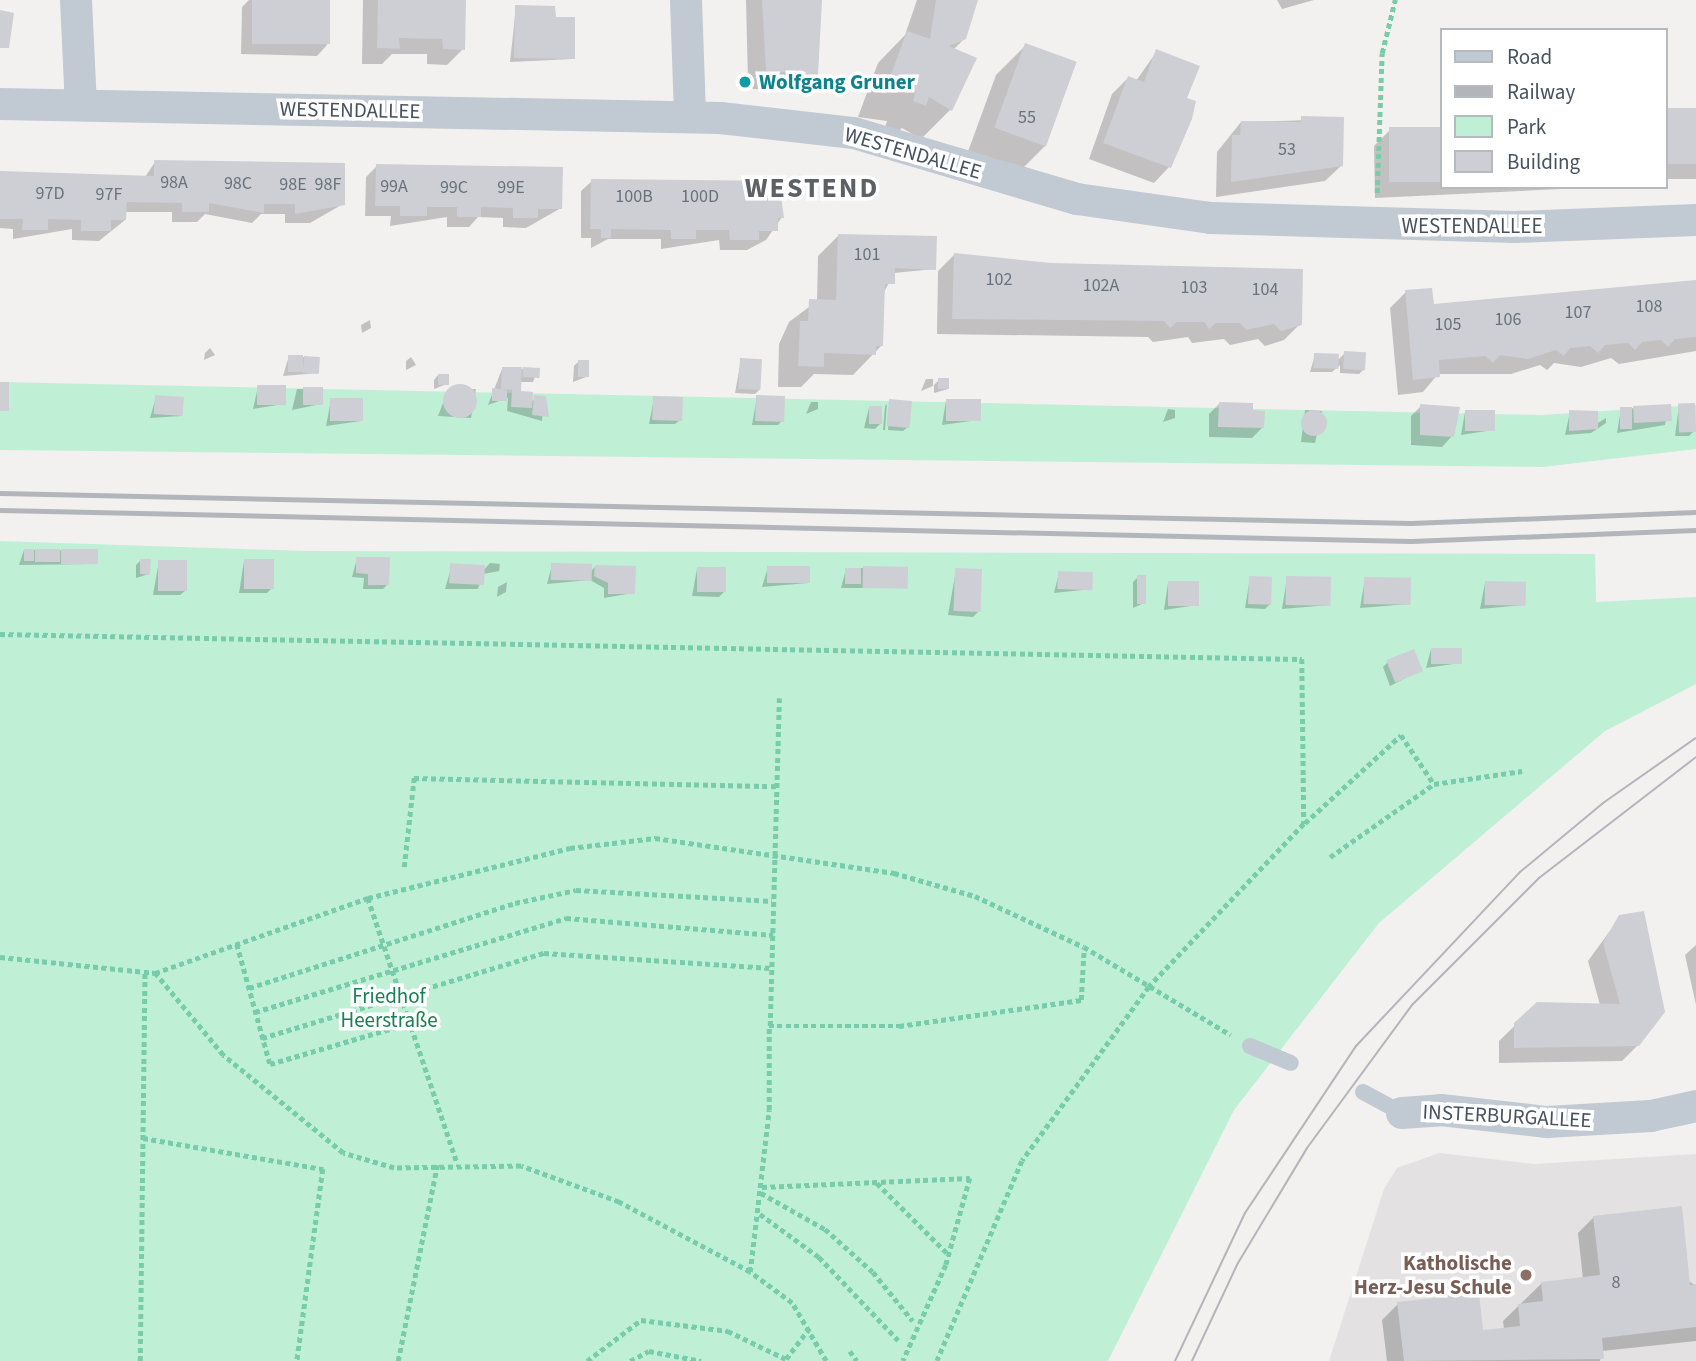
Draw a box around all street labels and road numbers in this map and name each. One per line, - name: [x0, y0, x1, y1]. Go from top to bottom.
- street label: WESTENDALLEE: [279, 96, 421, 124]
- street label: WESTENDALLEE: [842, 121, 984, 185]
- street label: WESTENDALLEE: [1402, 213, 1542, 239]
- street label: INSTERBURGALLEE: [1422, 1099, 1592, 1133]

